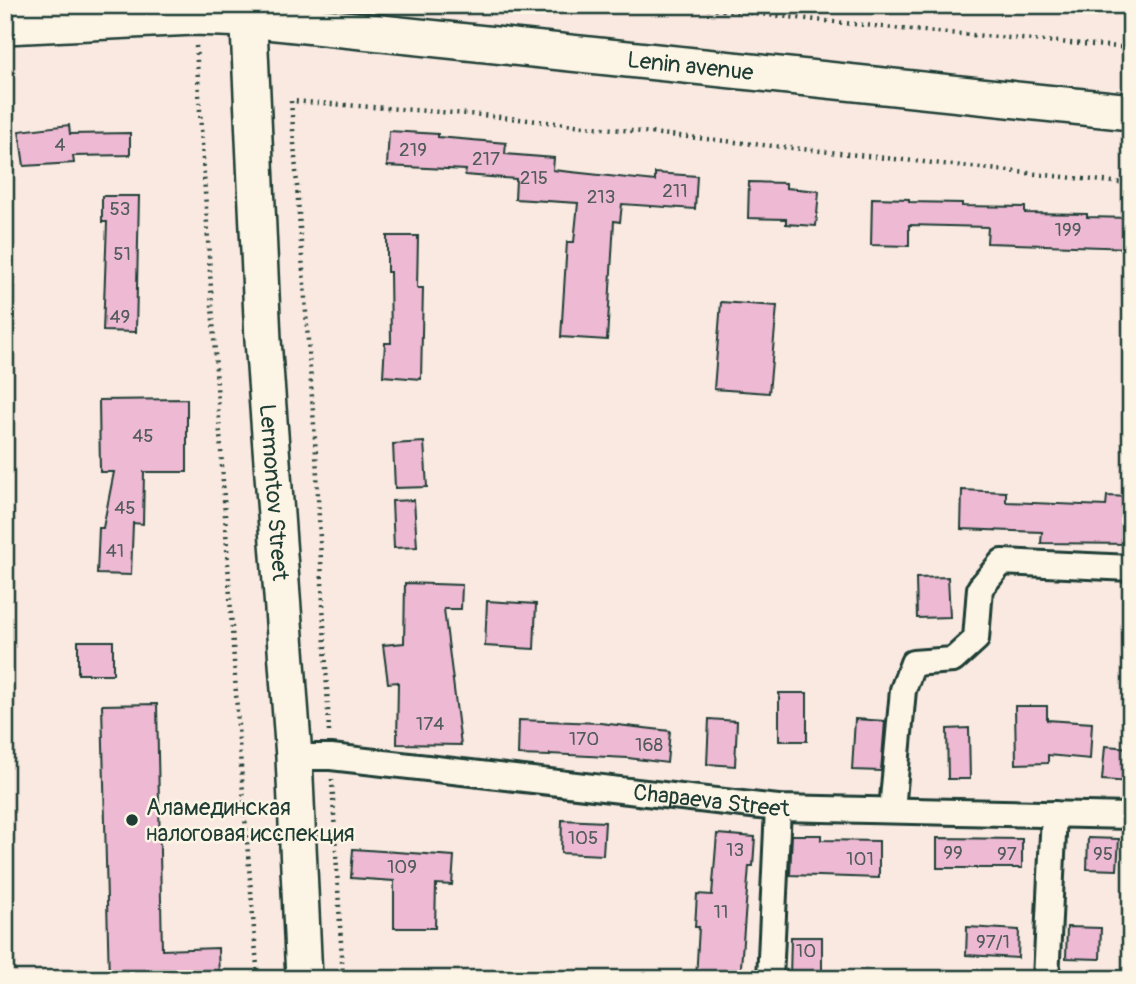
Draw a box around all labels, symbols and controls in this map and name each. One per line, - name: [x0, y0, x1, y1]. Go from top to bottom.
- street label: Lenin avenue: [626, 45, 755, 87]
- house number: 4: [54, 133, 66, 157]
- house number: 219: [399, 138, 427, 162]
- house number: 217: [472, 147, 500, 171]
- house number: 215: [520, 166, 548, 190]
- house number: 211: [662, 179, 688, 203]
- house number: 213: [587, 185, 615, 209]
- house number: 53: [110, 197, 130, 221]
- house number: 199: [1055, 218, 1082, 242]
- house number: 51: [113, 242, 131, 266]
- house number: 49: [110, 305, 130, 329]
- street label: Lermontov Street: [253, 403, 295, 582]
- house number: 45: [132, 424, 154, 448]
- house number: 45: [114, 496, 136, 520]
- house number: 41: [106, 539, 124, 563]
- house number: 174: [416, 712, 444, 736]
- house number: 170: [569, 727, 599, 751]
- house number: 168: [635, 733, 663, 757]
- street label: Chapaeva Street: [632, 777, 791, 823]
- place label: Аламединская налоговая исспекция: [146, 793, 355, 848]
- marker: Аламединская налоговая исспекция: [124, 812, 140, 828]
- house number: 105: [568, 826, 598, 850]
- house number: 13: [726, 838, 744, 862]
- house number: 99: [943, 841, 963, 865]
- house number: 97: [997, 842, 1017, 866]
- house number: 95: [1093, 842, 1113, 866]
- house number: 101: [846, 847, 874, 871]
- house number: 109: [387, 855, 417, 879]
- house number: 11: [714, 900, 728, 924]
- house number: 97/1: [976, 930, 1010, 954]
- house number: 10: [796, 939, 816, 963]

